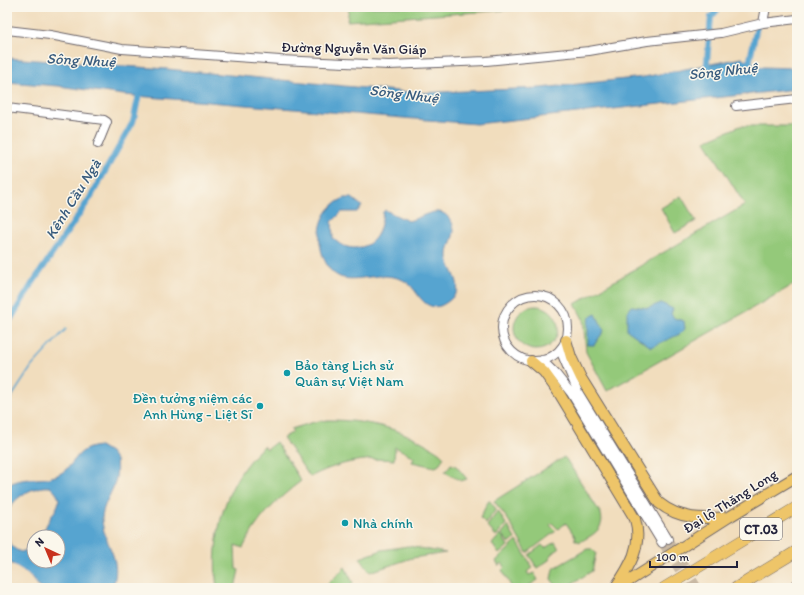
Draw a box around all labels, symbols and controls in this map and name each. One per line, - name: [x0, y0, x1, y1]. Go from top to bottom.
- street label: Đường Nguyễn Văn Giáp: [281, 39, 427, 58]
- water label: Sông Nhuệ: [46, 49, 118, 71]
- water label: Sông Nhuệ: [688, 58, 760, 84]
- water label: Sông Nhuệ: [369, 81, 441, 107]
- water label: Kênh Cầu Ngà: [41, 156, 105, 242]
- place label: Bảo tàng Lịch sử Quân sự Việt Nam: [295, 357, 405, 390]
- marker: Bảo tàng Lịch sử Quân sự Việt Nam: [282, 368, 292, 378]
- place label: Đền tưởng niệm các Anh Hùng - Liệt Sĩ: [133, 390, 253, 423]
- marker: Đền tưởng niệm các Anh Hùng - Liệt Sĩ: [255, 401, 265, 411]
- street label: Đại lộ Thăng Long: [680, 465, 781, 537]
- place label: Nhà chính: [353, 515, 413, 532]
- marker: Nhà chính: [340, 518, 350, 528]
- road number: CT.03: [740, 518, 782, 540]
- north arrow: [26, 529, 66, 569]
- text: N: [32, 535, 47, 549]
- scale bar: [650, 543, 737, 569]
- text: 100 m: [656, 550, 689, 564]

